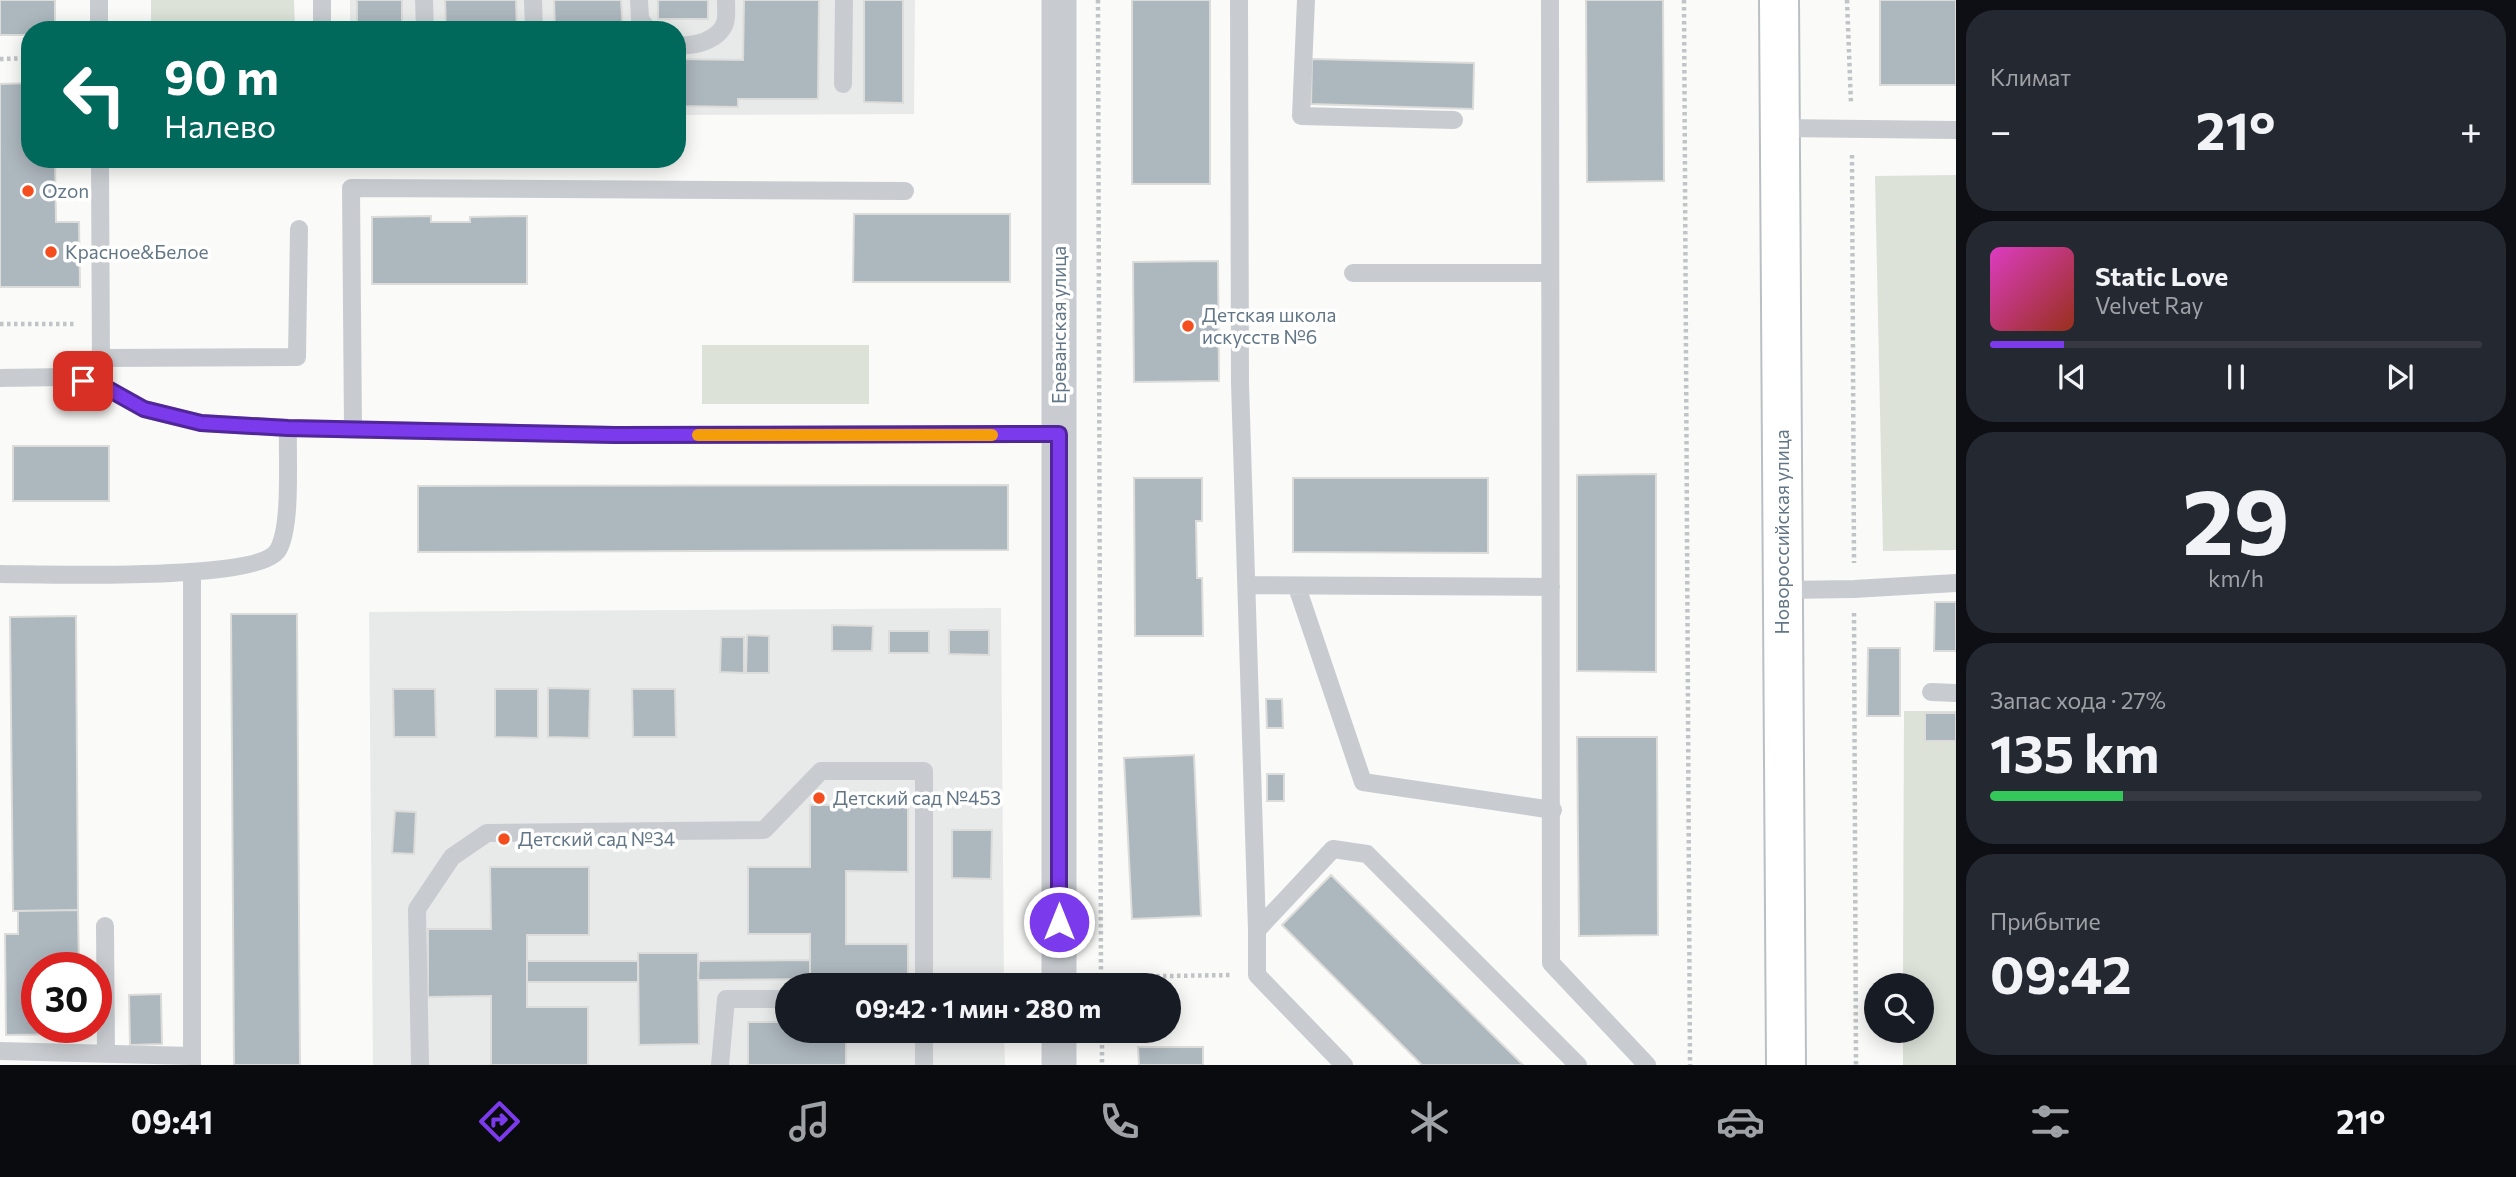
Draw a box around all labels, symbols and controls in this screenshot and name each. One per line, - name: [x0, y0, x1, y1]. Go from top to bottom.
- text: 90 m: [164, 45, 279, 105]
- icon: left: [49, 49, 140, 140]
- text: Климат: [1990, 63, 2071, 91]
- text: 21°: [2196, 97, 2275, 161]
- text: Налево: [164, 105, 276, 145]
- text: −: [1990, 106, 2012, 153]
- text: +: [2460, 106, 2482, 153]
- place label: Ozon: [42, 179, 89, 202]
- marker: Ozon: [20, 183, 36, 199]
- place label: Красное&Белое: [65, 240, 209, 263]
- marker: Красное&Белое: [43, 244, 59, 260]
- street label: Ереванская улица: [1047, 246, 1070, 404]
- text: Static Love: [2095, 260, 2228, 291]
- text: Velvet Ray: [2095, 291, 2203, 319]
- place label: Детская школа искусств №6: [1202, 303, 1336, 348]
- marker: Детская школа искусств №6: [1180, 318, 1196, 334]
- pin: [53, 351, 113, 411]
- icon: previous: [2053, 358, 2091, 396]
- icon: pause: [2217, 358, 2255, 396]
- icon: next: [2381, 358, 2419, 396]
- icon: arrive: [64, 362, 102, 400]
- street label: Новороссийская улица: [1770, 429, 1793, 635]
- text: 29: [2182, 462, 2290, 574]
- text: km/h: [2208, 564, 2264, 592]
- text: Запас хода · 27%: [1990, 686, 2166, 714]
- text: 135 km: [1990, 720, 2159, 784]
- place label: Детский сад №453: [833, 786, 1001, 809]
- marker: Детский сад №453: [811, 790, 827, 806]
- place label: Детский сад №34: [518, 827, 675, 850]
- marker: Детский сад №34: [496, 831, 512, 847]
- position arrow: [1022, 885, 1096, 959]
- text: Прибытие: [1990, 907, 2101, 935]
- text: 09:42: [1990, 941, 2132, 1005]
- speed limit sign: 30: [21, 952, 112, 1043]
- map controls: [1864, 973, 1934, 1043]
- button: search: [1864, 973, 1934, 1043]
- text: 09:42 · 1 мин · 280 m: [855, 992, 1101, 1023]
- icon: directions: [475, 1097, 524, 1146]
- icon: music: [785, 1097, 834, 1146]
- icon: phone: [1095, 1097, 1144, 1146]
- icon: climate: [1405, 1097, 1454, 1146]
- icon: car: [1716, 1097, 1765, 1146]
- icon: filters: [2026, 1097, 2075, 1146]
- text: 09:41: [131, 1101, 213, 1141]
- text: 21°: [2336, 1101, 2385, 1141]

